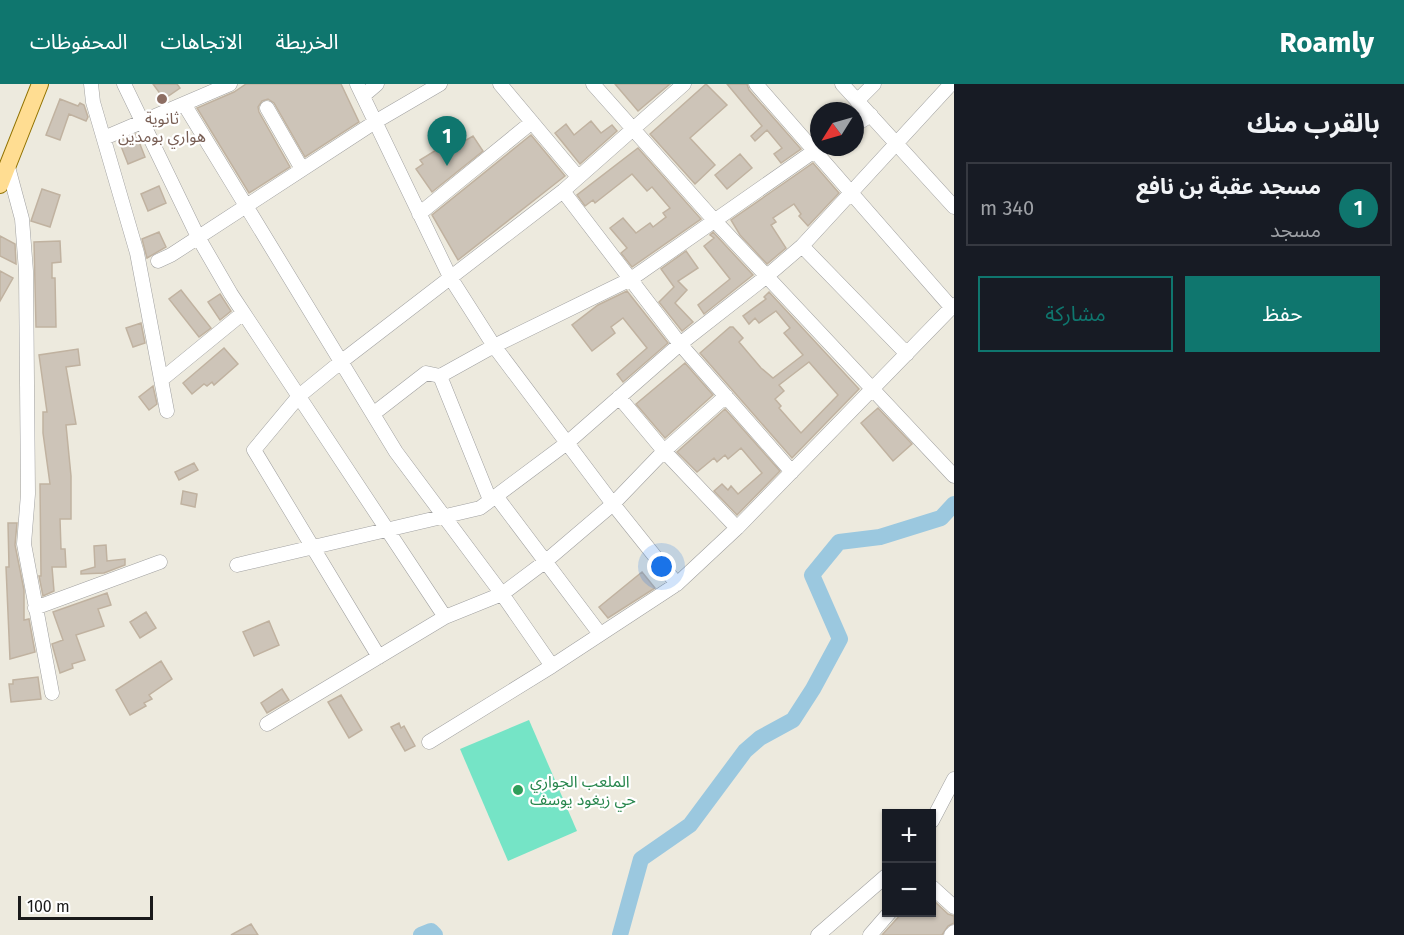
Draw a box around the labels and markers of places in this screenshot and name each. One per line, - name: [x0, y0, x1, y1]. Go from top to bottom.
- marker: ثانوية هواري بومدين: [155, 92, 169, 106]
- place label: ثانوية هواري بومدين: [118, 109, 206, 148]
- pin: 1: [428, 116, 466, 166]
- place label: الملعب الجواري حي زيغود يوسف: [530, 772, 636, 811]
- marker: الملعب الجواري حي زيغود يوسف: [511, 783, 525, 797]

